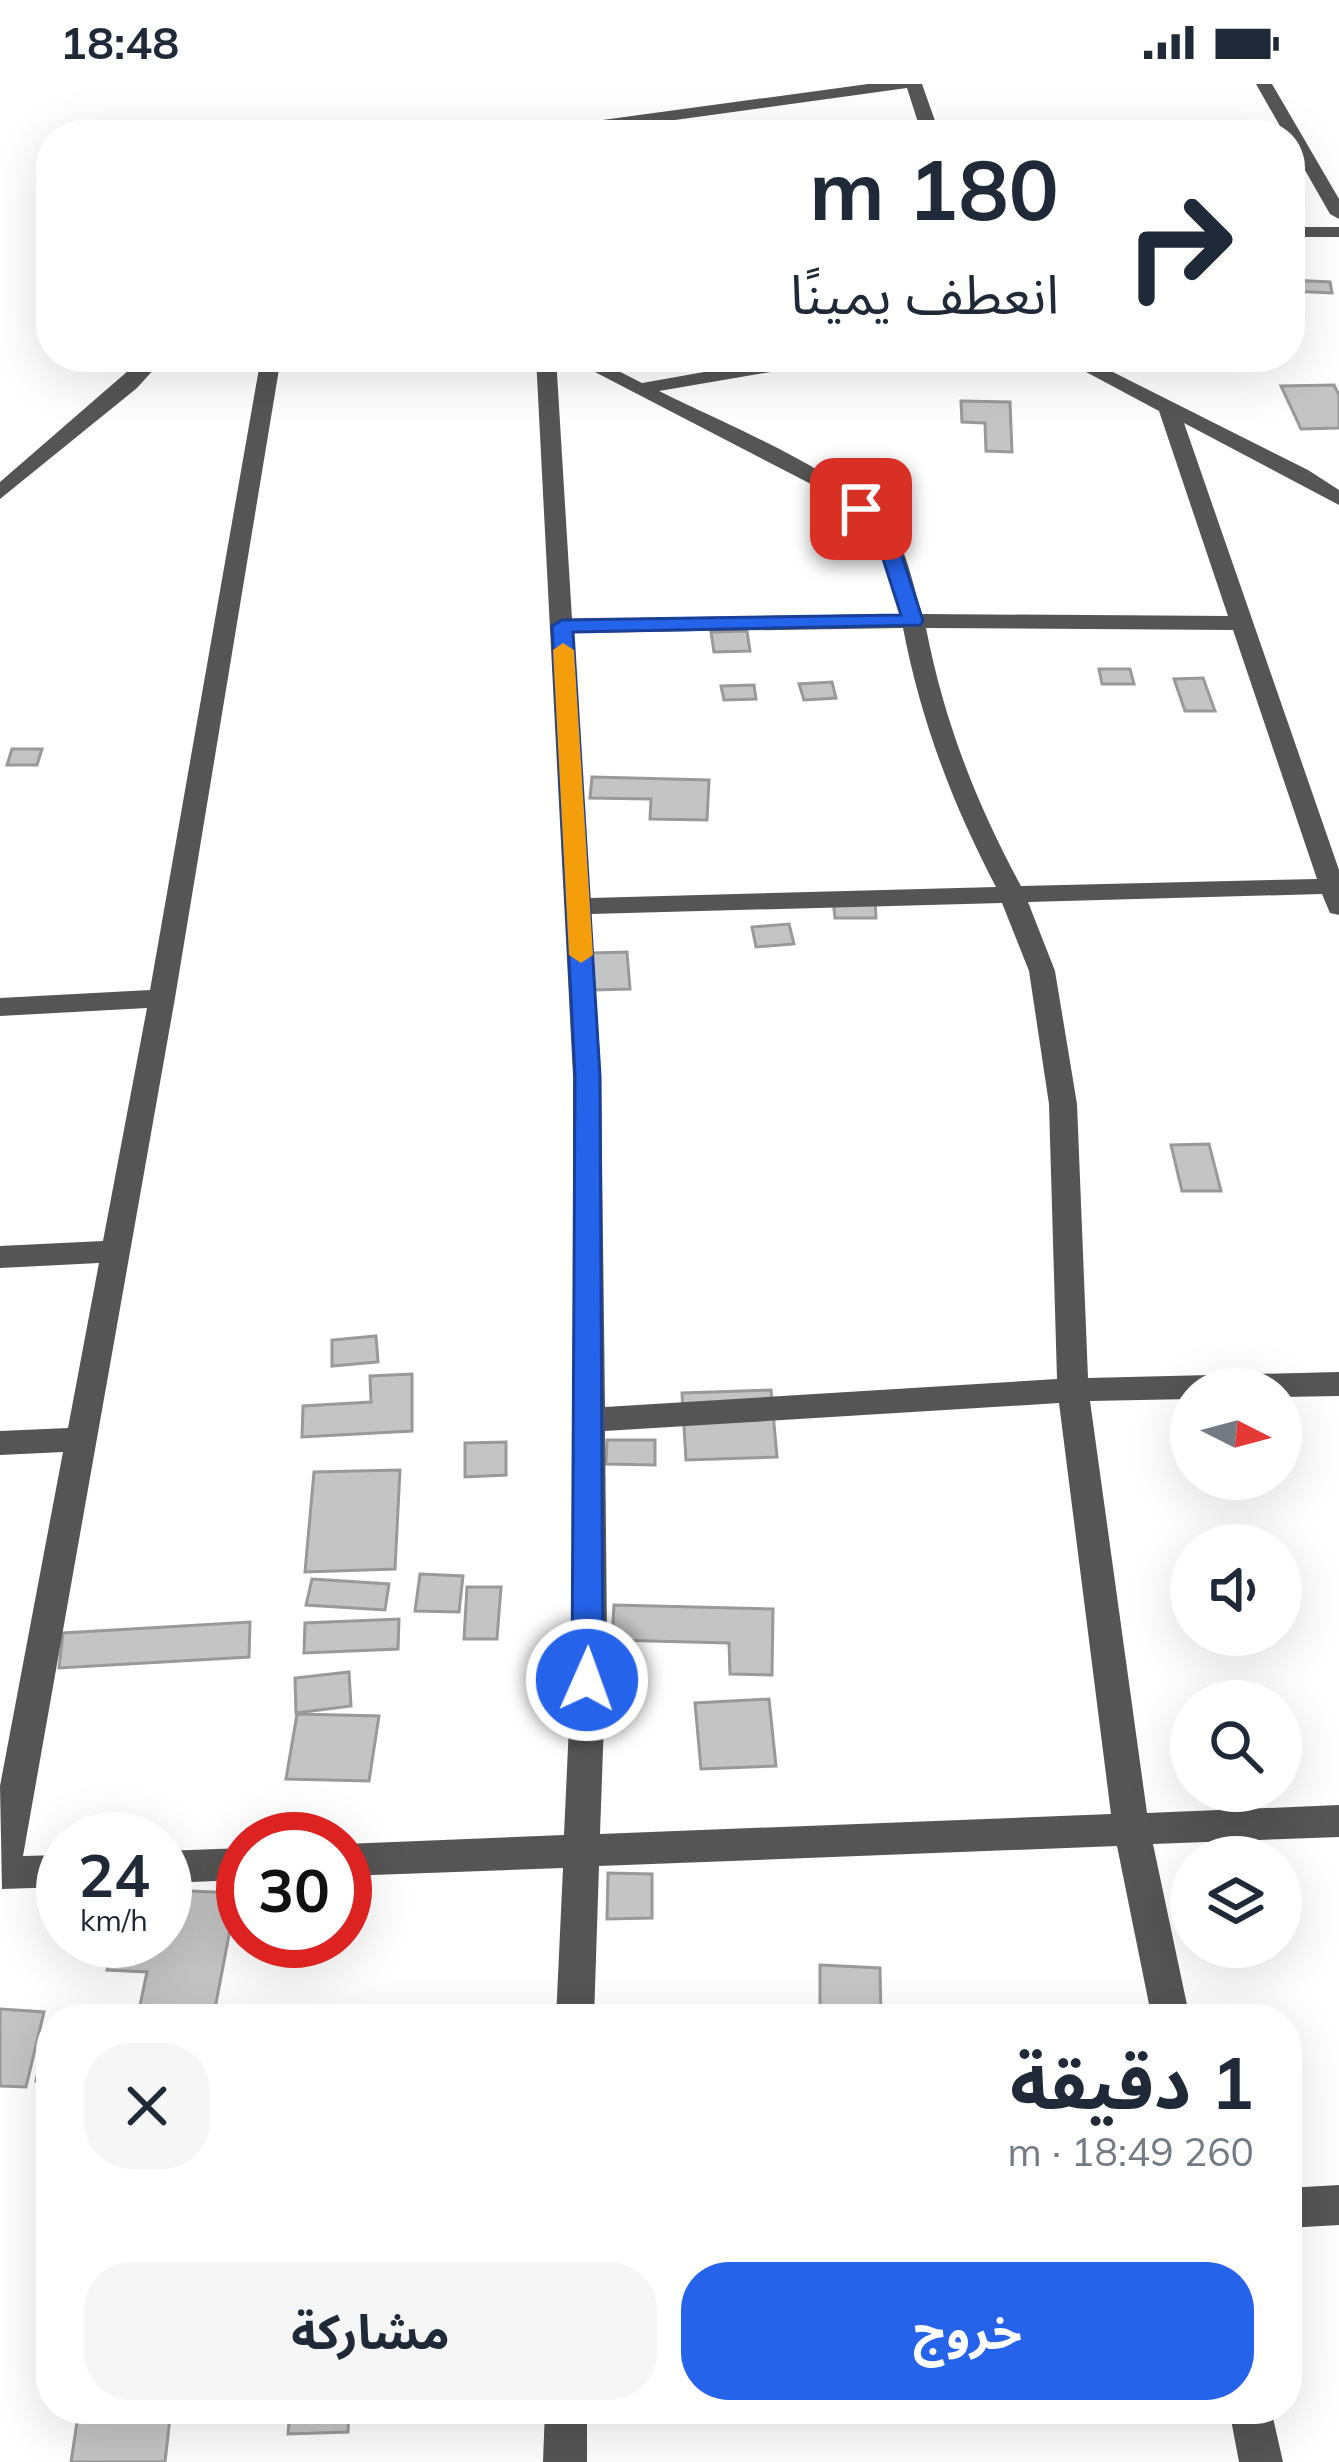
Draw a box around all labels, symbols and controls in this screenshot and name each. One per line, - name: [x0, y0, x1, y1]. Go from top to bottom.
- text: 18:48: [60, 14, 179, 70]
- text: 180 m: [809, 136, 1059, 241]
- icon: right: [1101, 168, 1257, 324]
- text: انعطف يمينًا: [790, 260, 1059, 328]
- pin: [810, 458, 912, 560]
- icon: arrive: [828, 476, 894, 542]
- north arrow: [1170, 1368, 1302, 1500]
- map controls: [1170, 1368, 1302, 1968]
- button: sound: [1170, 1524, 1302, 1656]
- position arrow: [524, 1617, 650, 1743]
- button: search: [1170, 1680, 1302, 1812]
- speed limit sign: 30: [216, 1812, 372, 1968]
- button: layers: [1170, 1836, 1302, 1968]
- text: 24: [78, 1837, 150, 1912]
- text: km/h: [80, 1901, 148, 1939]
- text: 1 دقيقة: [1010, 2037, 1254, 2127]
- button: close: [84, 2043, 210, 2169]
- text: 260 m · 18:49: [1008, 2127, 1254, 2176]
- button: مشاركة: [84, 2262, 657, 2400]
- button: خروج: [681, 2262, 1254, 2400]

